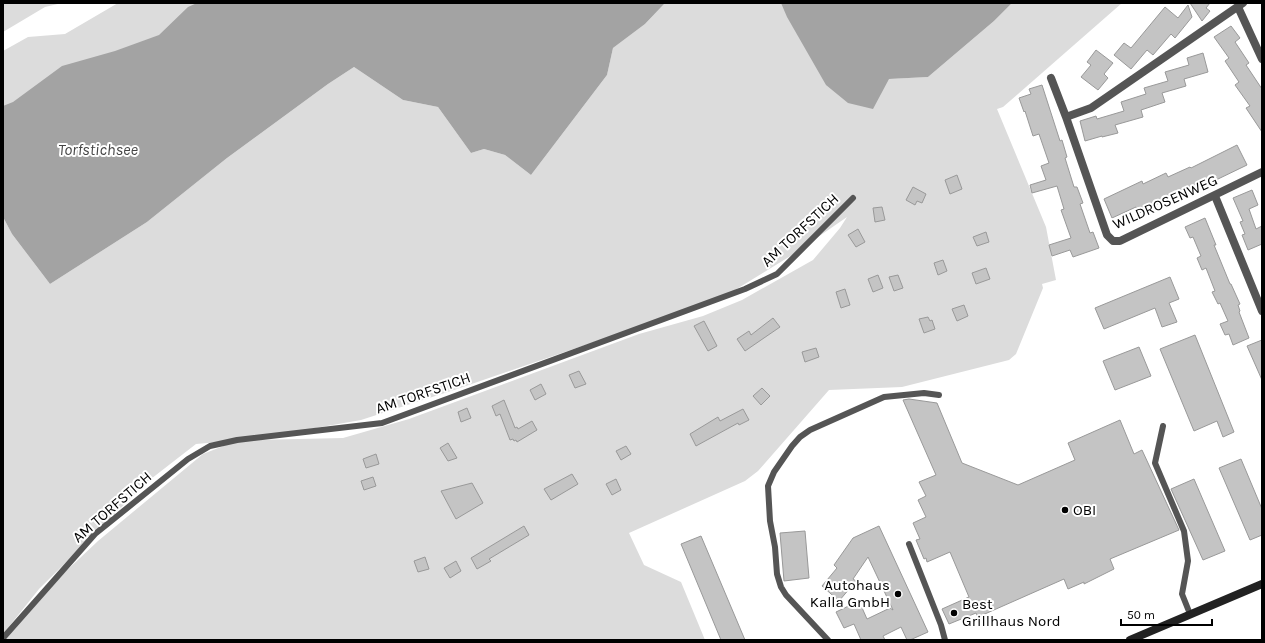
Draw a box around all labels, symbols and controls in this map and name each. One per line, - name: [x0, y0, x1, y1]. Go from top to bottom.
- water label: Torfstichsee: [58, 140, 138, 159]
- street label: WILDROSENWEG: [1110, 171, 1220, 233]
- street label: AM TORFSTICH: [758, 190, 842, 270]
- street label: AM TORFSTICH: [373, 368, 473, 418]
- street label: AM TORFSTICH: [69, 468, 155, 546]
- place label: OBI: [1073, 501, 1096, 519]
- marker: OBI: [1060, 505, 1070, 515]
- place label: Autohaus Kalla GmbH: [810, 576, 890, 611]
- marker: Autohaus Kalla GmbH: [893, 589, 903, 599]
- place label: Best Grillhaus Nord: [962, 595, 1061, 630]
- scale bar: [1121, 601, 1212, 627]
- marker: Best Grillhaus Nord: [949, 608, 959, 618]
- text: 50 m: [1127, 608, 1155, 622]

